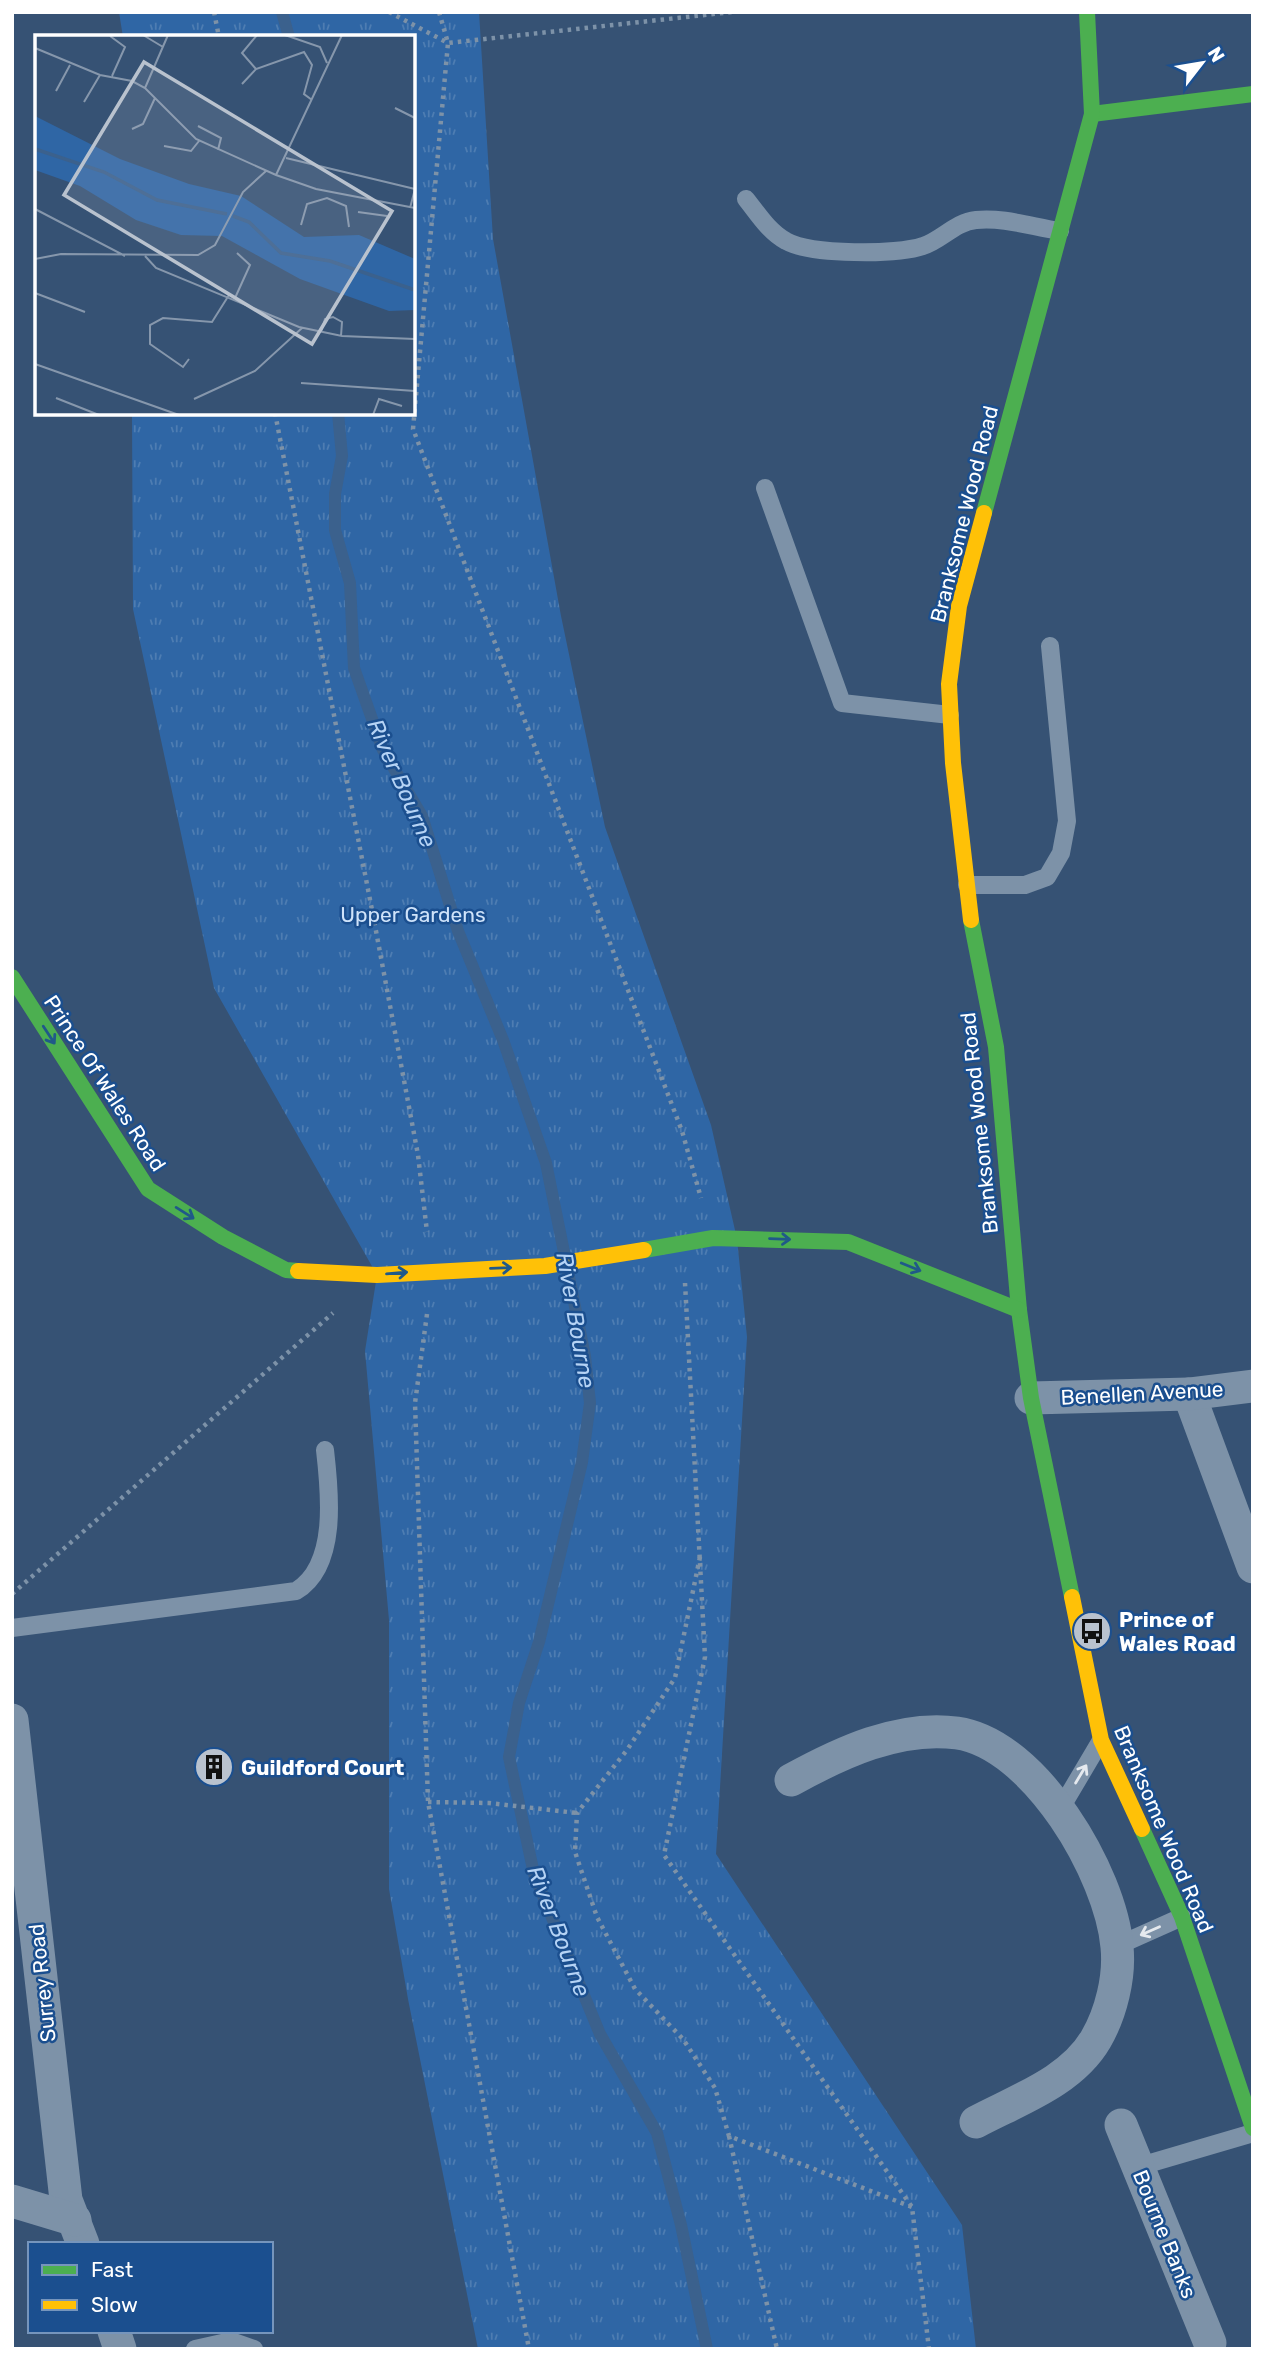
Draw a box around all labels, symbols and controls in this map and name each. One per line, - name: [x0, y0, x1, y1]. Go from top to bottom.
- north arrow: [1167, 28, 1237, 98]
- inset map: [35, 35, 415, 415]
- text: N: [1203, 43, 1230, 66]
- street label: Branksome Wood Road: [925, 403, 1003, 625]
- water label: River Bourne: [361, 714, 443, 852]
- park label: Upper Gardens: [340, 902, 486, 927]
- street label: Prince Of Wales Road: [39, 990, 171, 1176]
- street label: Branksome Wood Road: [955, 1011, 1003, 1235]
- one-way arrow: [42, 1025, 56, 1044]
- one-way arrow: [174, 1207, 194, 1221]
- one-way arrow: [769, 1232, 792, 1245]
- water label: River Bourne: [550, 1250, 602, 1390]
- one-way arrow: [489, 1261, 512, 1274]
- one-way arrow: [900, 1262, 922, 1275]
- one-way arrow: [385, 1266, 408, 1279]
- street label: Benellen Avenue: [1060, 1376, 1224, 1410]
- place label: Prince of Wales Road: [1119, 1607, 1236, 1656]
- bus stop icon: Prince of Wales Road: [1071, 1610, 1113, 1652]
- street label: Branksome Wood Road: [1109, 1722, 1219, 1936]
- building icon: Guildford Court: [193, 1746, 235, 1788]
- place label: Guildford Court: [241, 1755, 405, 1780]
- one-way arrow: [1074, 1765, 1088, 1785]
- water label: River Bourne: [521, 1862, 597, 2000]
- street label: Surrey Road: [23, 1923, 61, 2043]
- one-way arrow: [1140, 1925, 1161, 1938]
- street label: Bourne Banks: [1128, 2166, 1202, 2302]
- legend: [28, 2242, 273, 2333]
- text: Fast: [91, 2257, 133, 2282]
- text: Slow: [91, 2292, 138, 2317]

